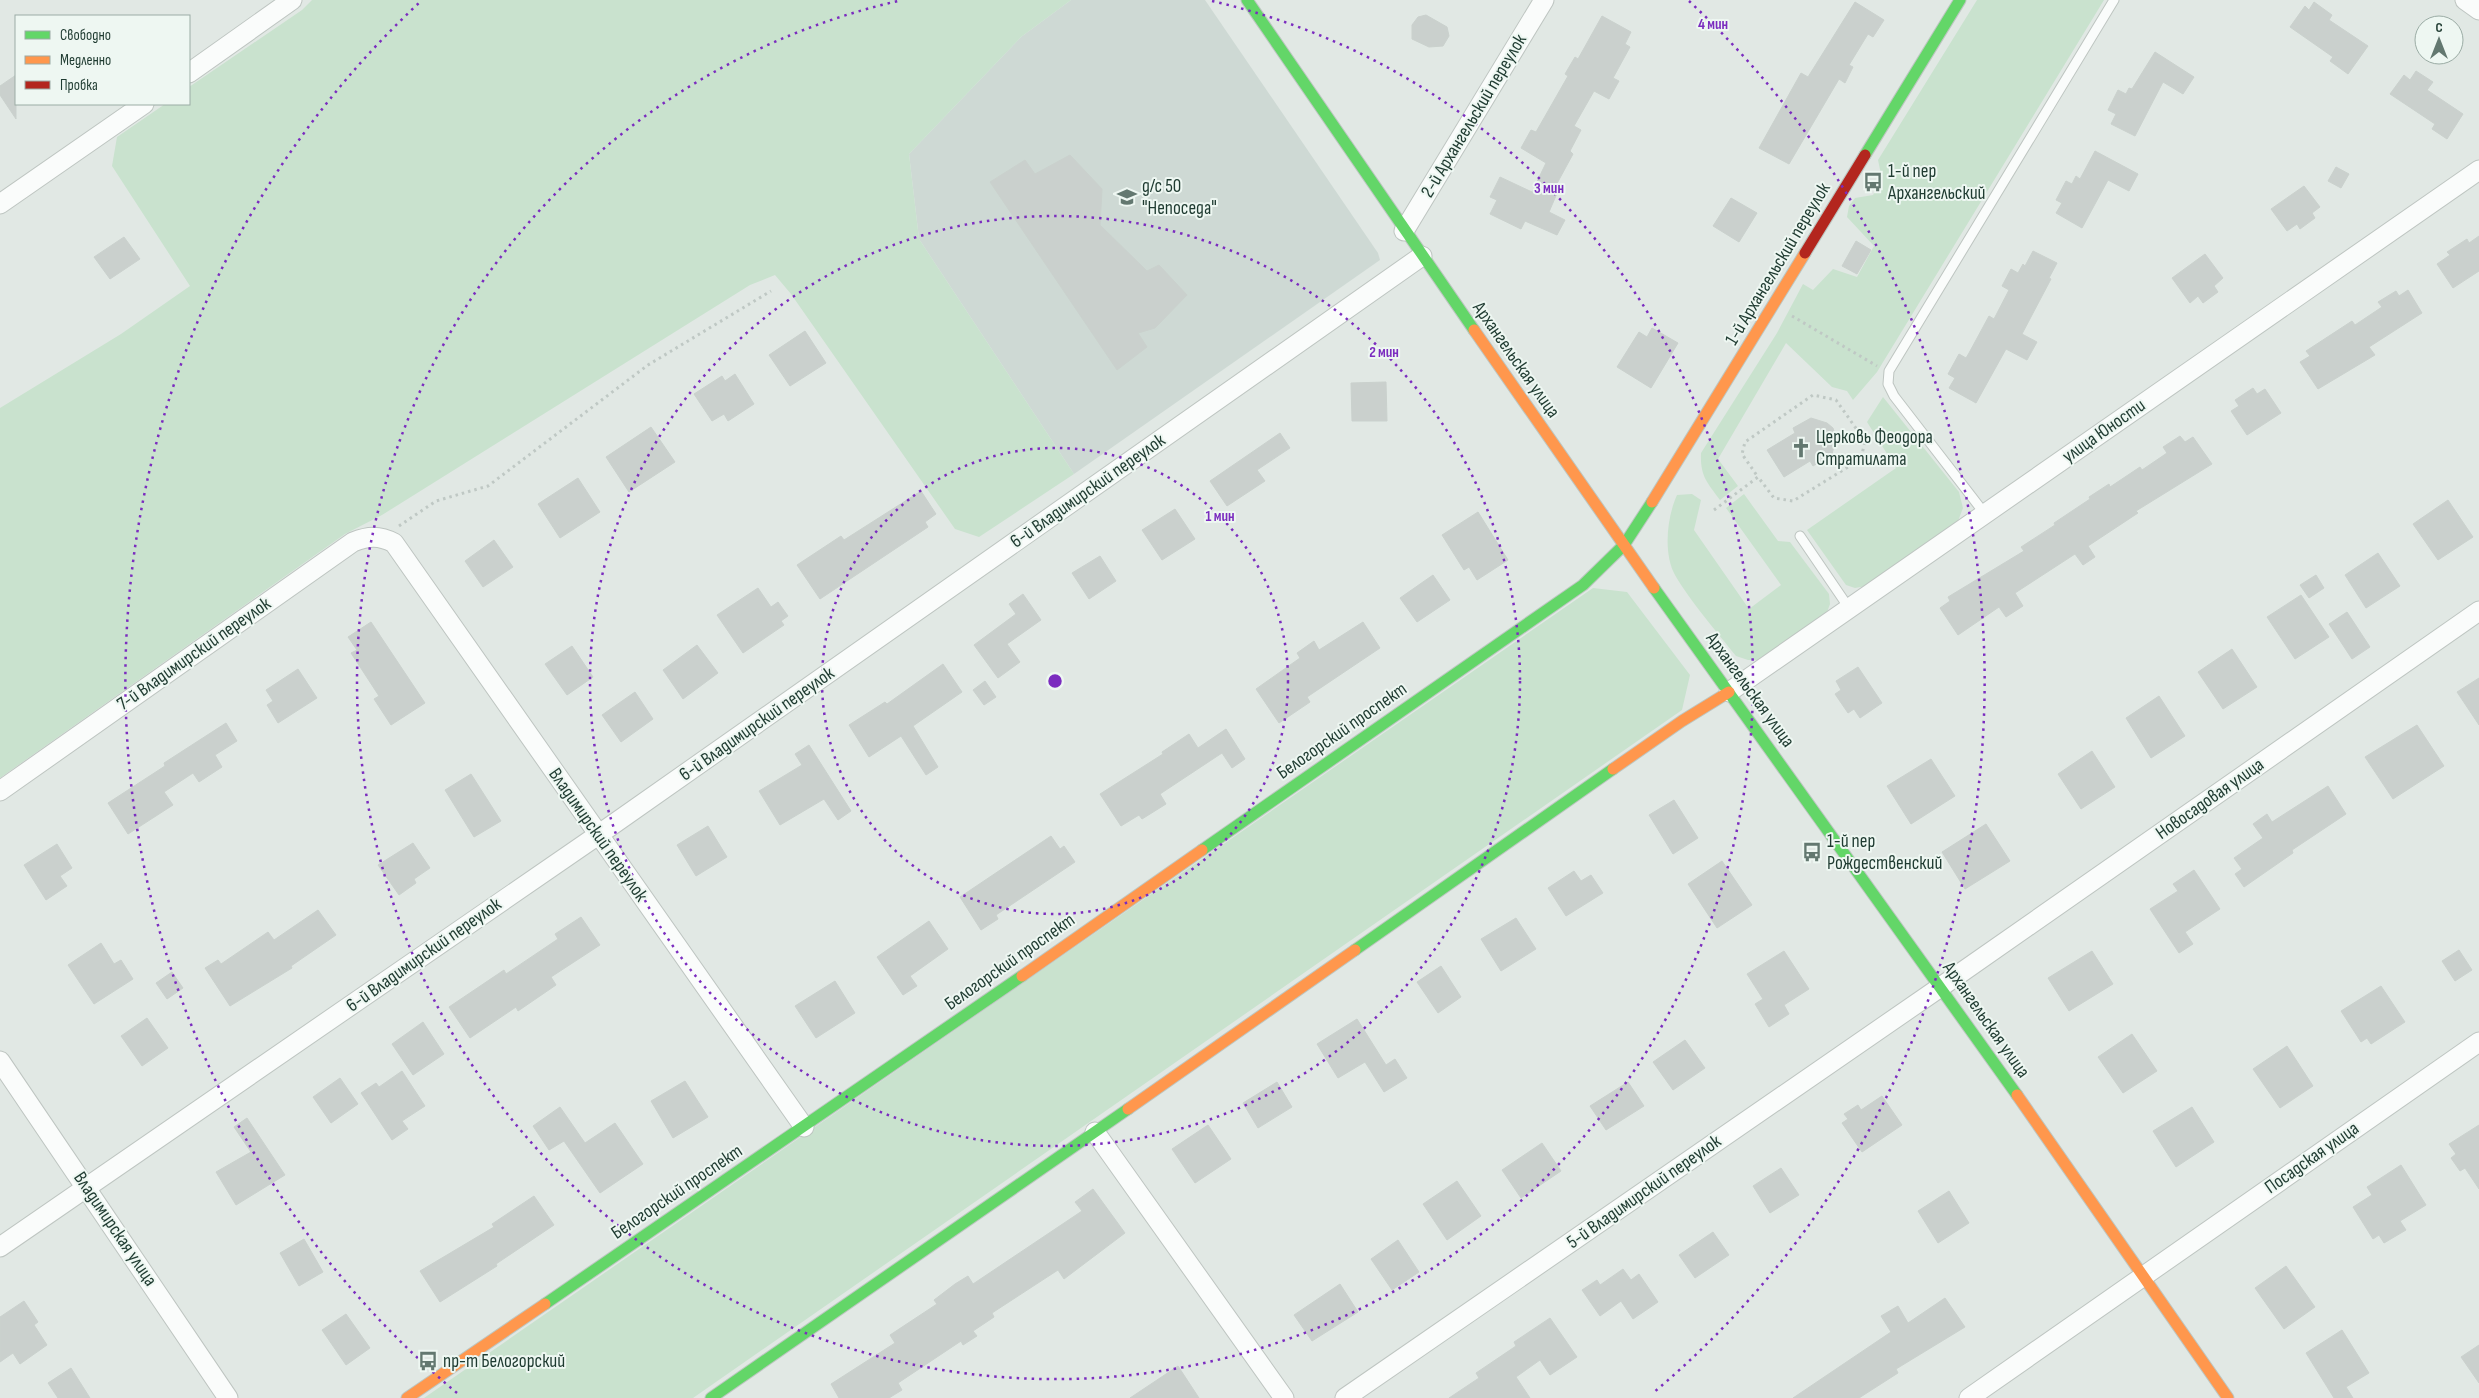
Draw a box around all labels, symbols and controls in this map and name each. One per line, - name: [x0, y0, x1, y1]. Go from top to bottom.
- legend: [15, 15, 190, 105]
- text: 4 мин: [1698, 15, 1728, 34]
- north arrow: [2414, 15, 2464, 65]
- text: С: [2435, 19, 2443, 36]
- text: Свободно: [60, 26, 111, 45]
- street label: 2-й Архангельский переулок: [1416, 29, 1532, 202]
- text: Медленно: [60, 51, 111, 70]
- text: Пробка: [60, 76, 98, 95]
- place label: 1-й пер Архангельский: [1887, 160, 1986, 205]
- bus stop icon: 1-й пер Архангельский: [1862, 171, 1884, 193]
- place label: д/с 50 "Непоседа": [1142, 175, 1217, 220]
- street label: 1-й Архангельский переулок: [1720, 178, 1836, 349]
- text: 3 мин: [1534, 179, 1564, 198]
- school or university icon: д/с 50 "Непоседа": [1116, 186, 1138, 208]
- street label: Архангельская улица: [1467, 297, 1565, 422]
- text: 2 мин: [1369, 343, 1399, 362]
- street label: улица Юности: [2058, 394, 2150, 468]
- place label: Церковь Феодора Стратилата: [1816, 426, 1933, 471]
- street label: 6-й Владимирский переулок: [1006, 428, 1171, 553]
- church icon: Церковь Феодора Стратилата: [1790, 437, 1812, 459]
- text: 1 мин: [1205, 507, 1235, 526]
- street label: 7-й Владимирский переулок: [113, 592, 276, 716]
- street label: Архангельская улица: [1700, 627, 1799, 752]
- street label: 6-й Владимирский переулок: [675, 661, 840, 786]
- centre of rings: [1046, 672, 1064, 690]
- street label: Белогорский проспект: [1273, 678, 1411, 784]
- street label: Новосадовая улица: [2152, 753, 2268, 845]
- street label: Владимирский переулок: [543, 764, 653, 907]
- place label: 1-й пер Рождественский: [1827, 830, 1942, 875]
- bus stop icon: 1-й пер Рождественский: [1801, 841, 1823, 863]
- street label: 6-й Владимирский переулок: [342, 892, 507, 1017]
- street label: Белогорский проспект: [941, 909, 1079, 1015]
- street label: Архангельская улица: [1937, 957, 2035, 1082]
- street label: Посадская улица: [2261, 1117, 2363, 1199]
- street label: 5-й Владимирский переулок: [1562, 1130, 1726, 1254]
- street label: Белогорский проспект: [607, 1140, 747, 1244]
- street label: Владимирская улица: [68, 1167, 162, 1291]
- bus stop icon: пр-т Белогорский: [417, 1350, 439, 1372]
- place label: пр-т Белогорский: [443, 1350, 565, 1373]

